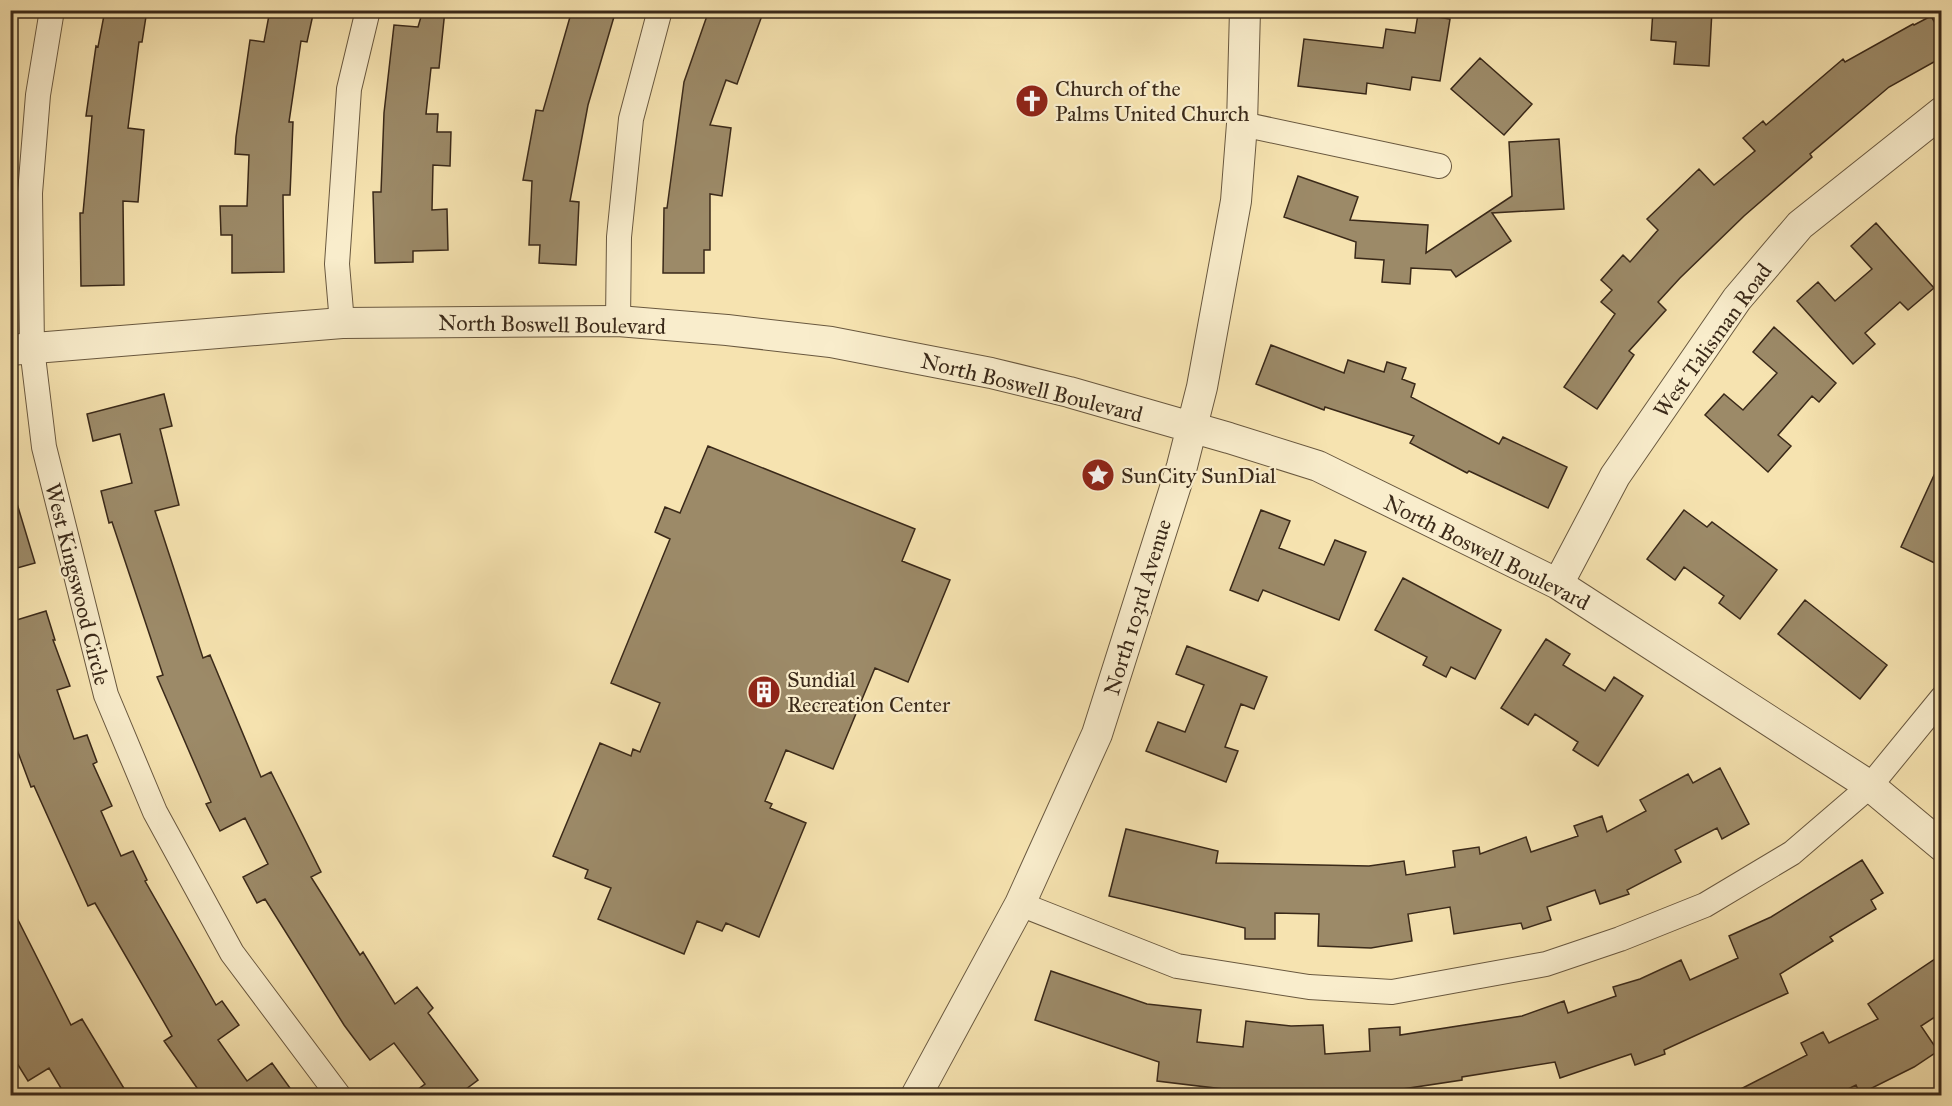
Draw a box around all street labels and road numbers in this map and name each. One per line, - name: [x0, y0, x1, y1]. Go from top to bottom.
- street label: West Talisman Road: [1647, 258, 1777, 423]
- street label: North Boswell Boulevard: [438, 309, 666, 340]
- street label: North Boswell Boulevard: [918, 347, 1146, 428]
- street label: West Kingswood Circle: [39, 480, 116, 688]
- street label: North Boswell Boulevard: [1379, 489, 1594, 616]
- street label: North 103rd Avenue: [1098, 516, 1177, 698]

